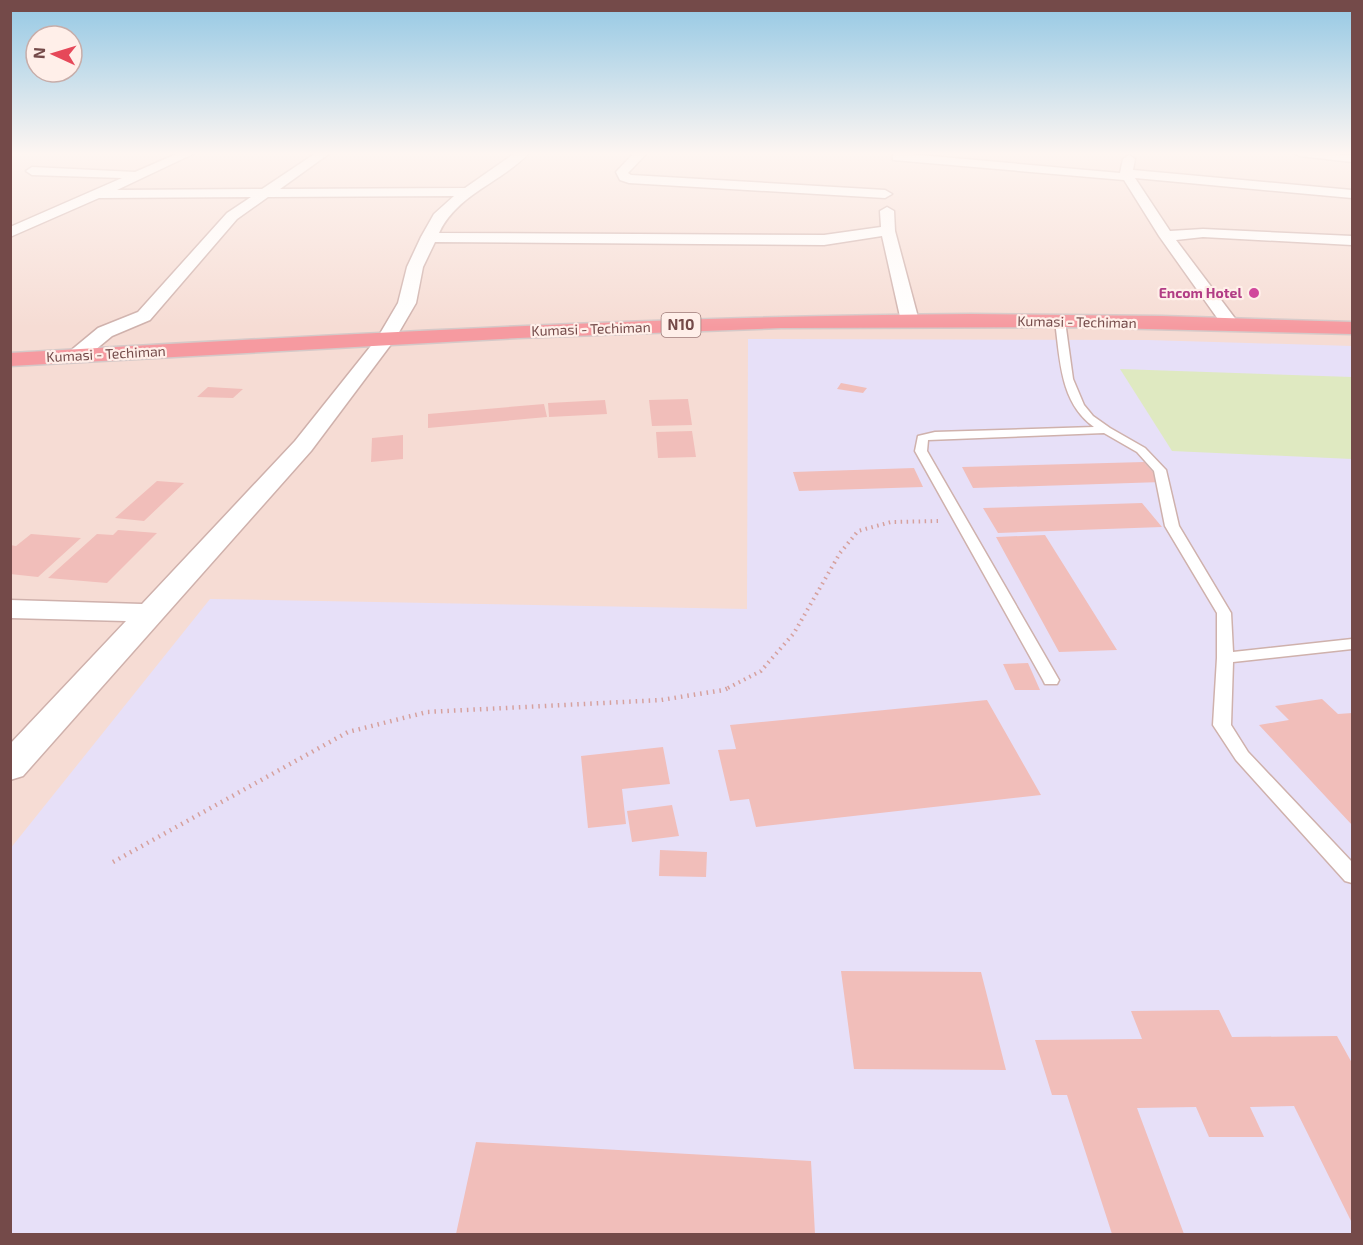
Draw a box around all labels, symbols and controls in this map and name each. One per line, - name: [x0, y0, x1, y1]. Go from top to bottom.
- north arrow: [24, 24, 84, 84]
- text: N: [29, 46, 48, 59]
- place label: Encom Hotel: [1159, 284, 1242, 301]
- marker: Encom Hotel: [1247, 286, 1261, 300]
- street label: Kumasi - Techiman: [1017, 312, 1137, 331]
- road number: N10: [662, 313, 700, 337]
- street label: Kumasi - Techiman: [531, 318, 651, 339]
- street label: Kumasi - Techiman: [46, 342, 166, 365]

